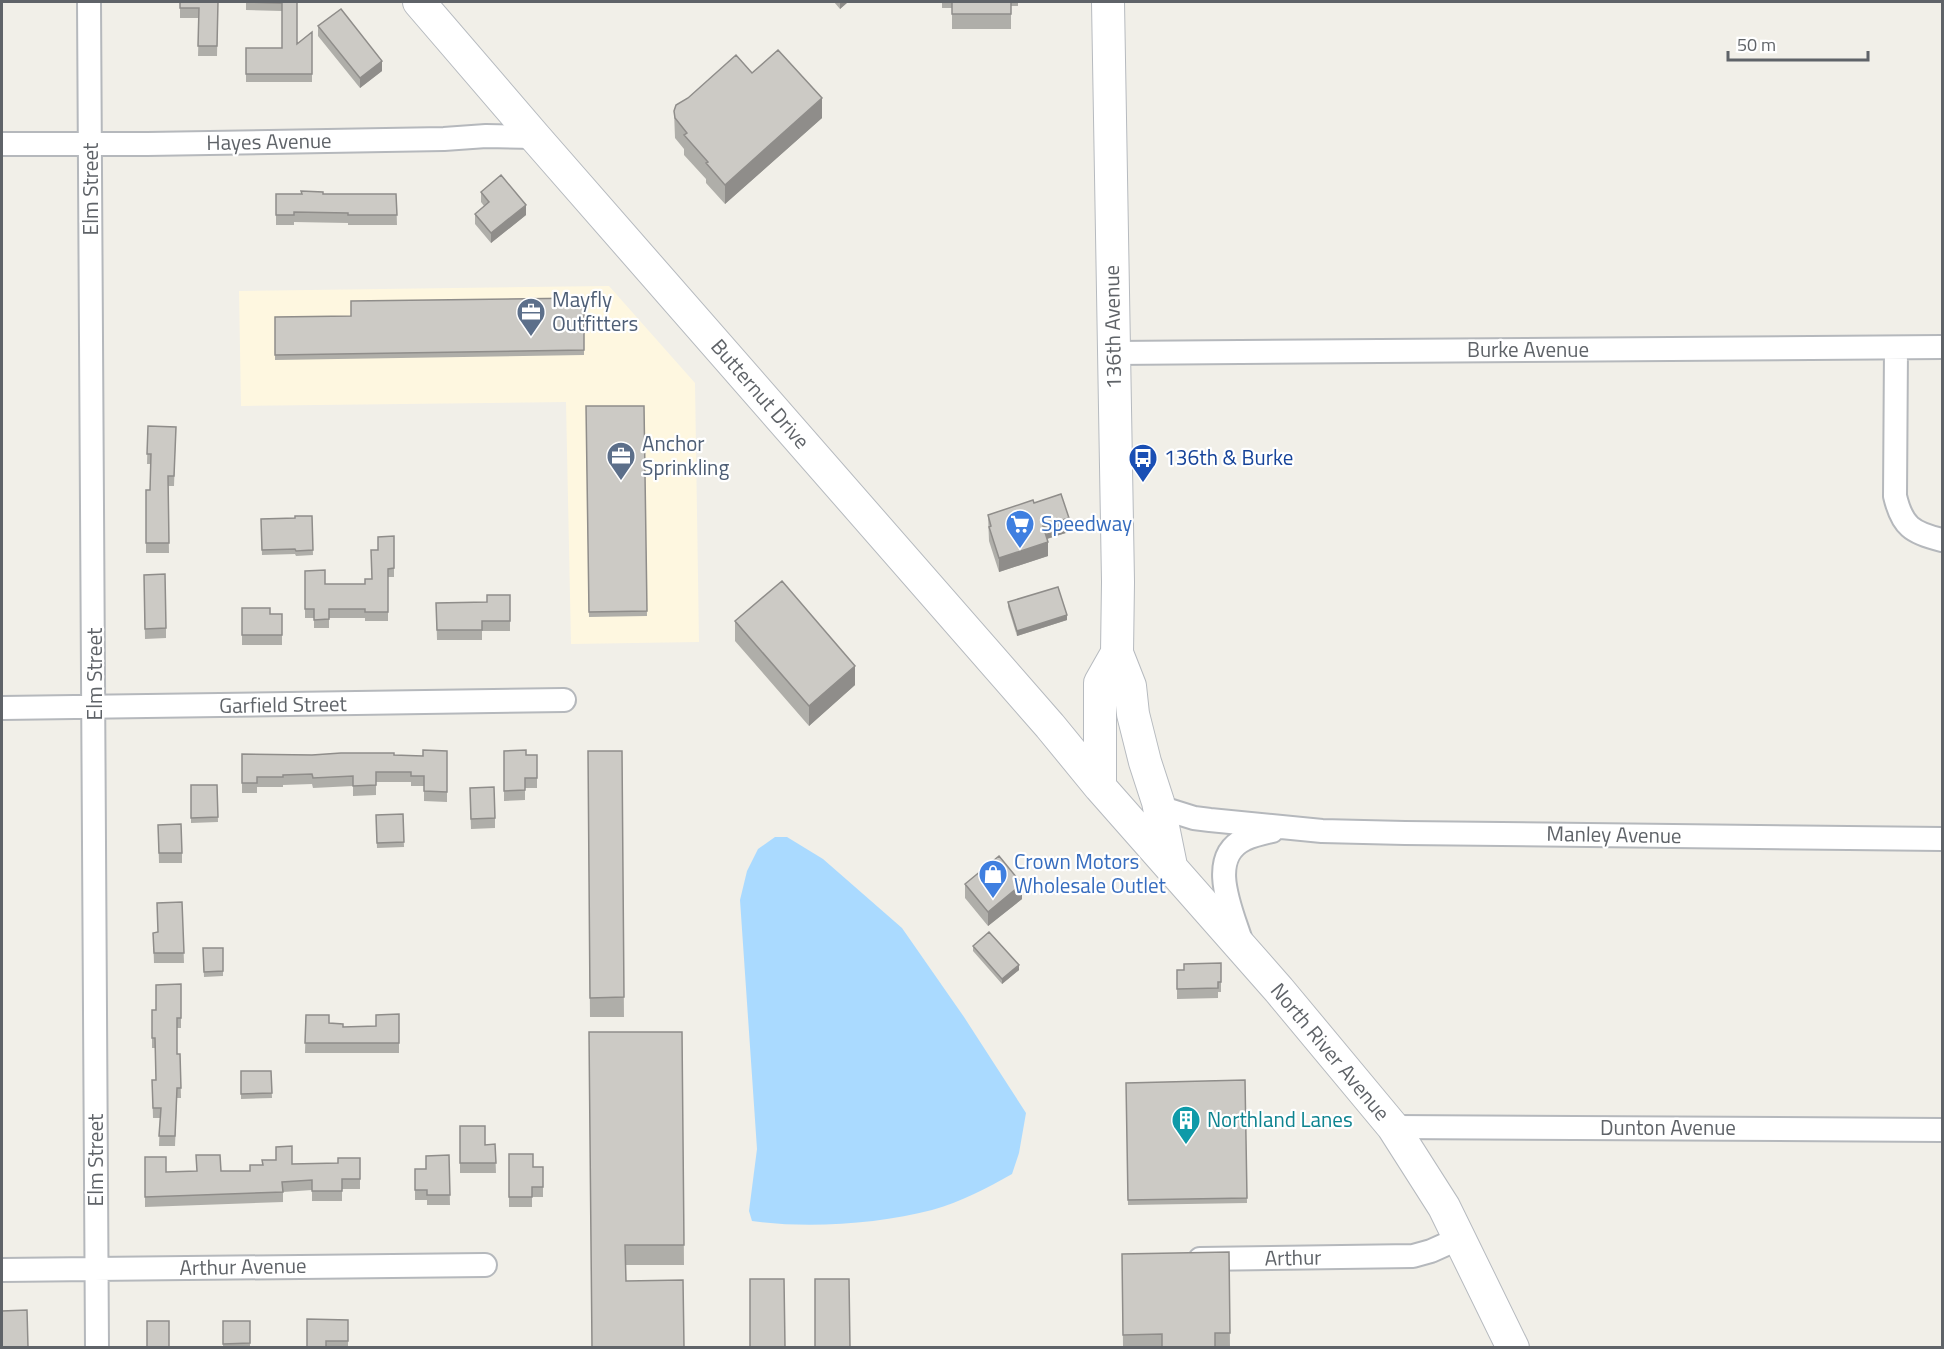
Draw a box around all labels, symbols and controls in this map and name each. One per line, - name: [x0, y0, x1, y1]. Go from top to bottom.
- scale bar: [1728, 24, 1868, 62]
- text: 50 m: [1737, 31, 1776, 58]
- street label: Hayes Avenue: [206, 124, 332, 158]
- street label: Elm Street: [74, 142, 106, 235]
- street label: 136th Avenue: [1095, 265, 1129, 389]
- place label: Mayfly Outfitters: [552, 283, 638, 339]
- office icon: Mayfly Outfitters: [515, 296, 547, 338]
- street label: Butternut Drive: [704, 331, 818, 456]
- street label: Burke Avenue: [1467, 333, 1589, 365]
- place label: Anchor Sprinkling: [642, 427, 729, 483]
- office icon: Anchor Sprinkling: [605, 440, 637, 482]
- place label: 136th & Burke: [1164, 441, 1293, 473]
- bus stop icon: 136th & Burke: [1127, 442, 1159, 484]
- place label: Speedway: [1041, 507, 1132, 539]
- supermarket icon: Speedway: [1004, 508, 1036, 550]
- street label: Elm Street: [78, 627, 110, 720]
- street label: Garfield Street: [219, 687, 348, 721]
- street label: Manley Avenue: [1546, 817, 1682, 851]
- place label: Crown Motors Wholesale Outlet: [1014, 845, 1167, 901]
- shop icon: Crown Motors Wholesale Outlet: [977, 858, 1009, 900]
- street label: North River Avenue: [1263, 975, 1398, 1127]
- place label: Northland Lanes: [1207, 1103, 1353, 1135]
- building icon: Northland Lanes: [1170, 1104, 1202, 1146]
- street label: Dunton Avenue: [1600, 1111, 1736, 1143]
- street label: Elm Street: [79, 1113, 111, 1206]
- street label: Arthur: [1264, 1241, 1322, 1273]
- street label: Arthur Avenue: [179, 1249, 307, 1283]

